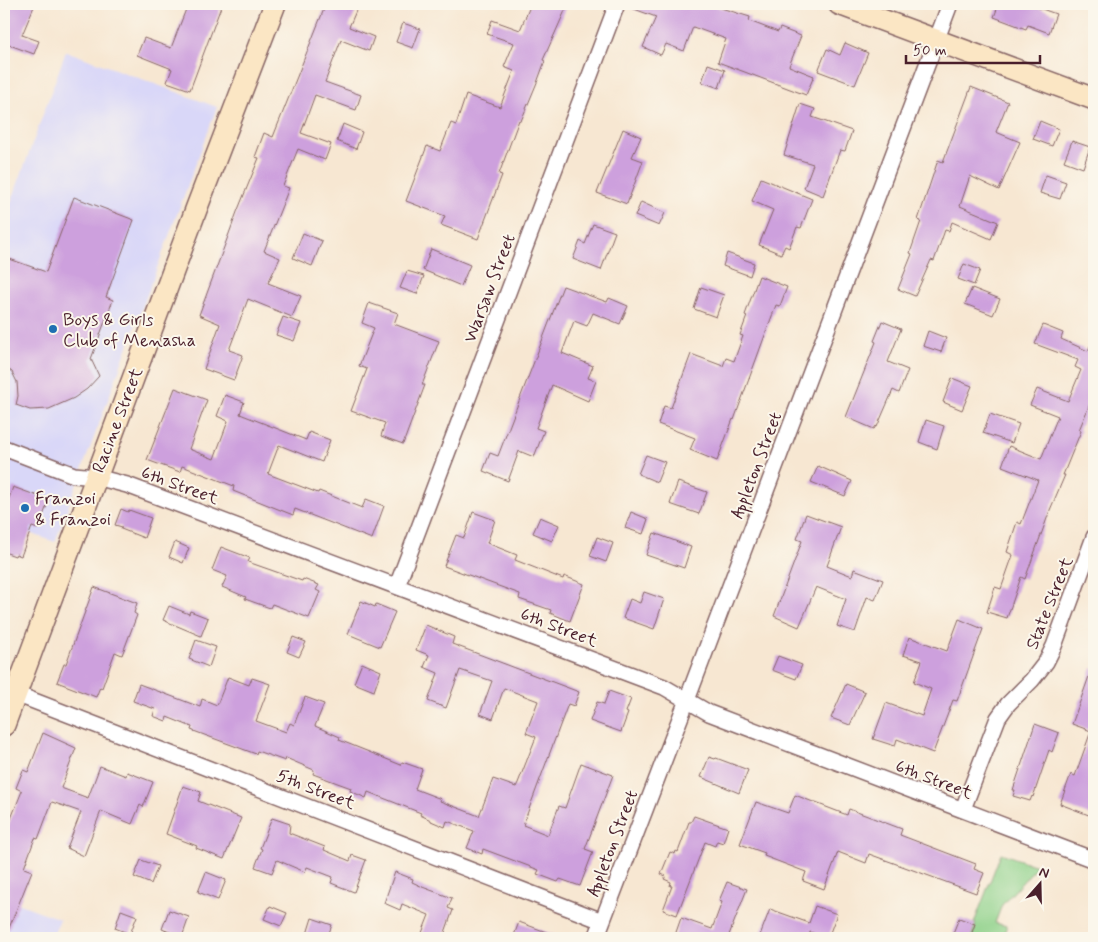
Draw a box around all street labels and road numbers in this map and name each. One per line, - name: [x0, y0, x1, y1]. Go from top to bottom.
- street label: Warsaw Street: [458, 230, 522, 346]
- street label: Racine Street: [87, 364, 149, 477]
- street label: Appleton Street: [726, 408, 789, 522]
- street label: 6th Street: [138, 461, 222, 511]
- street label: State Street: [1020, 553, 1080, 653]
- street label: 6th Street: [517, 602, 601, 654]
- street label: 6th Street: [892, 754, 976, 806]
- street label: 5th Street: [273, 764, 359, 816]
- street label: Appleton Street: [582, 786, 645, 900]

